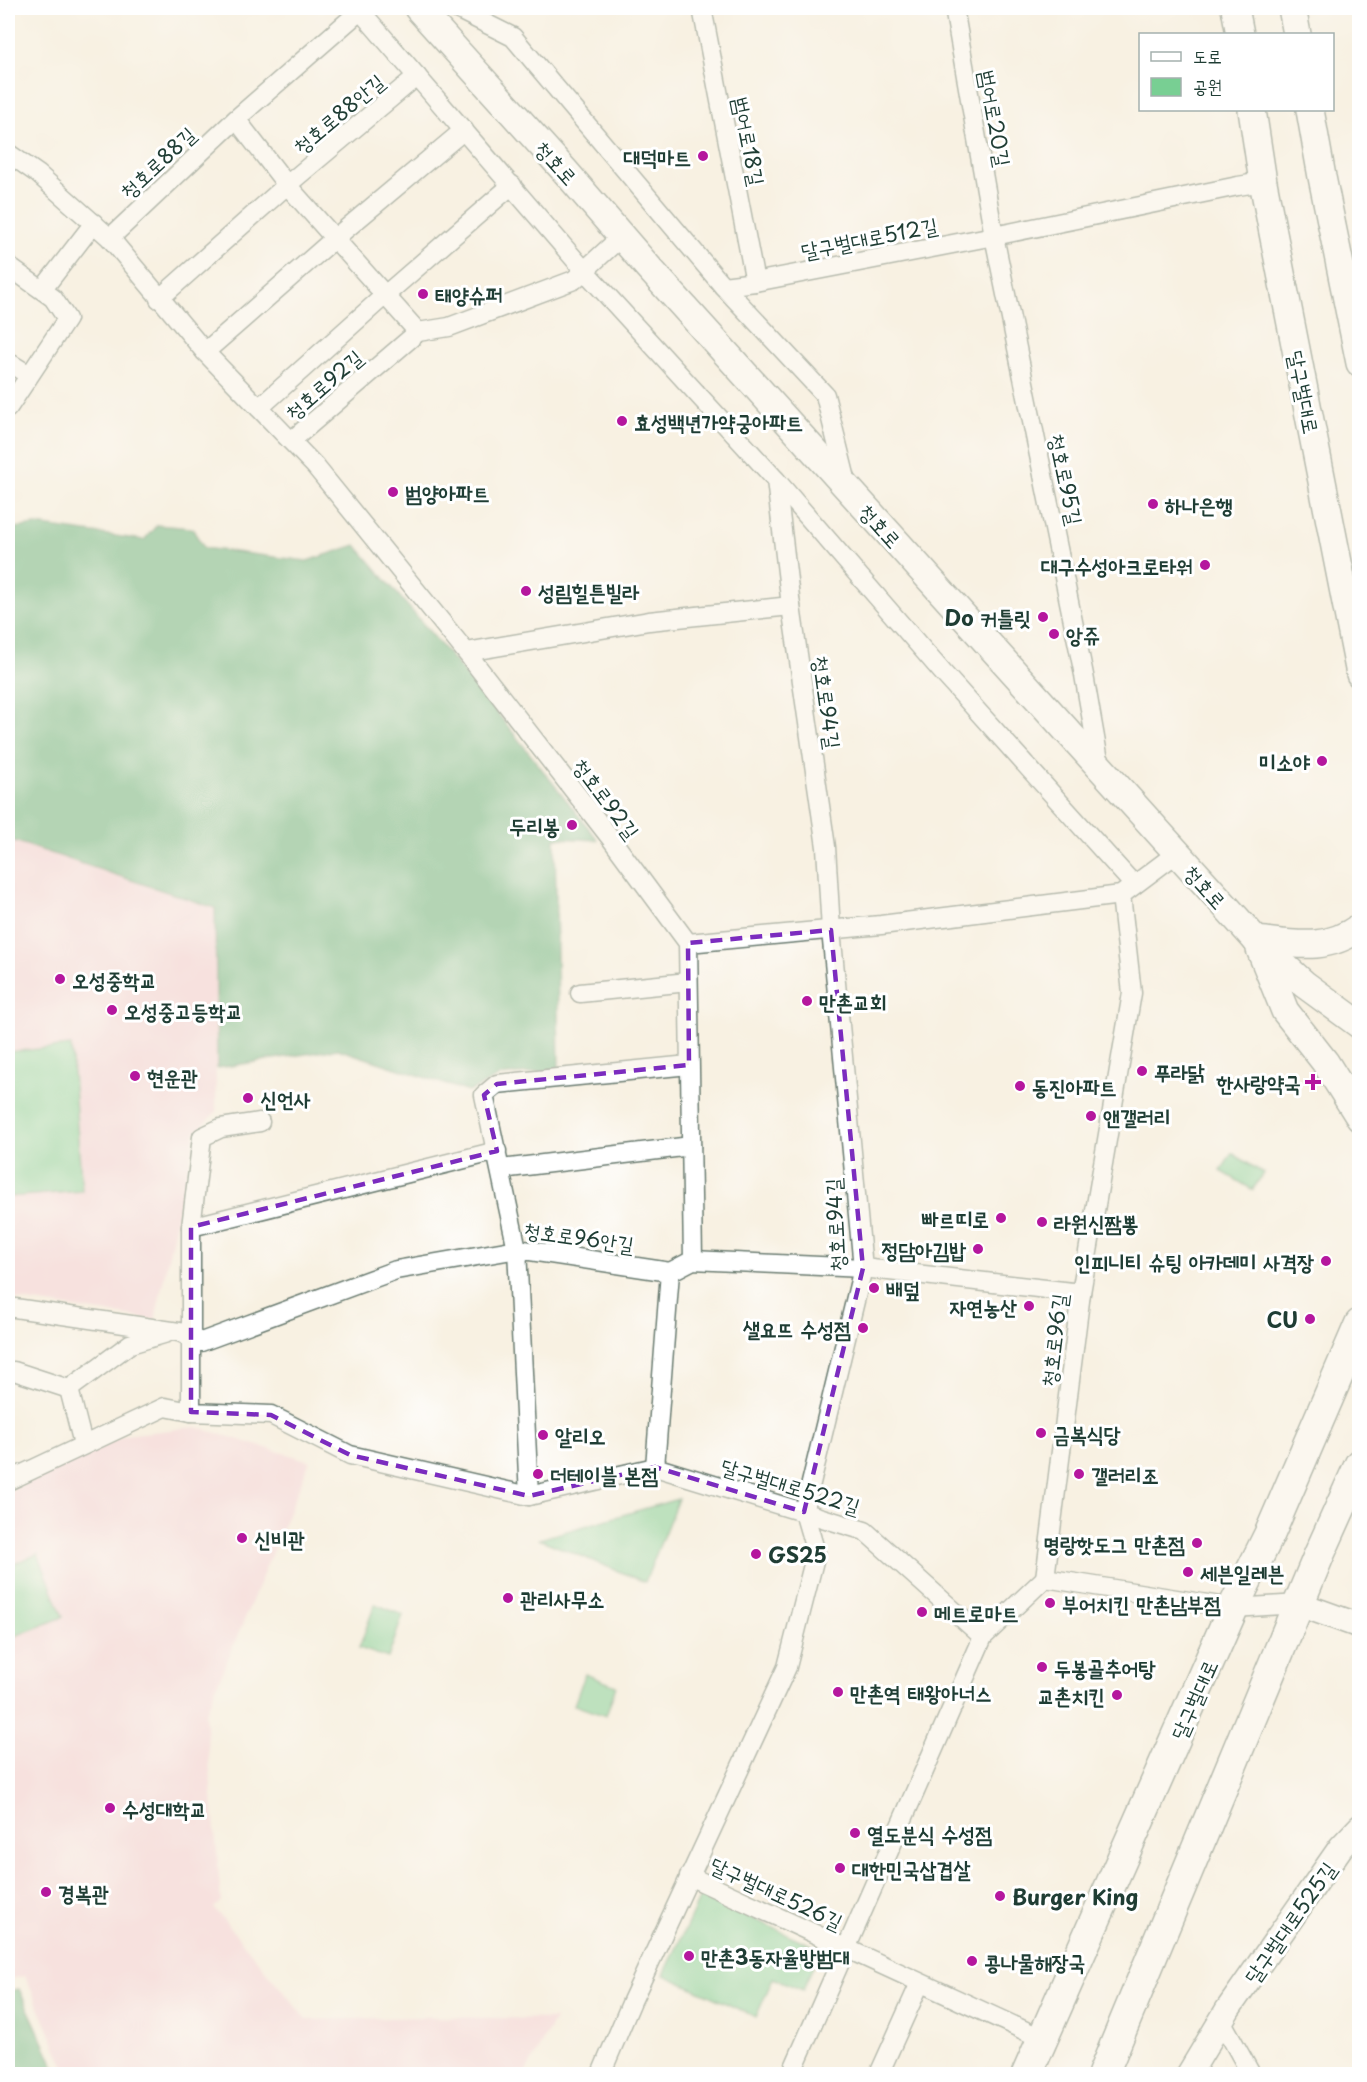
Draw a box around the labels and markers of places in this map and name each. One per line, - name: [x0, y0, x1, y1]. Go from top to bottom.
- place label: 대덕마트: [623, 140, 691, 172]
- marker: 대덕마트: [696, 149, 710, 163]
- place label: 태양슈퍼: [435, 278, 503, 310]
- marker: 태양슈퍼: [416, 287, 430, 301]
- place label: 효성백년가약궁아파트: [634, 405, 803, 437]
- marker: 효성백년가약궁아파트: [615, 414, 629, 428]
- place label: 범양아파트: [405, 476, 490, 508]
- marker: 범양아파트: [386, 485, 400, 499]
- place label: 하나은행: [1164, 488, 1233, 520]
- marker: 하나은행: [1146, 497, 1160, 511]
- place label: 대구수성아크로타워: [1041, 549, 1193, 581]
- marker: 대구수성아크로타워: [1198, 558, 1212, 572]
- place label: 성림힐튼빌라: [538, 575, 639, 607]
- marker: 성림힐튼빌라: [519, 584, 533, 598]
- place label: Do 커틀릿: [945, 601, 1031, 633]
- marker: Do 커틀릿: [1036, 610, 1050, 624]
- place label: 앙쥬: [1066, 618, 1100, 650]
- marker: 앙쥬: [1047, 627, 1061, 641]
- place label: 미소야: [1259, 745, 1311, 777]
- marker: 미소야: [1315, 754, 1329, 768]
- place label: 두리봉: [509, 809, 560, 841]
- marker: 두리봉: [565, 818, 579, 832]
- place label: 오성중학교: [72, 963, 157, 995]
- marker: 오성중학교: [53, 972, 67, 986]
- place label: 만촌교회: [819, 985, 887, 1017]
- place label: 오성중고등학교: [124, 994, 242, 1026]
- marker: 만촌교회: [800, 994, 814, 1008]
- marker: 오성중고등학교: [105, 1003, 119, 1017]
- place label: 푸라닭: [1154, 1055, 1205, 1087]
- place label: 현운관: [147, 1060, 198, 1092]
- marker: 푸라닭: [1135, 1064, 1149, 1078]
- place label: 한사랑약국: [1216, 1066, 1301, 1098]
- marker: 현운관: [128, 1069, 142, 1083]
- place label: 동진아파트: [1032, 1070, 1117, 1102]
- marker: 한사랑약국: [1306, 1075, 1320, 1089]
- marker: 동진아파트: [1013, 1079, 1027, 1093]
- place label: 신언사: [260, 1082, 311, 1114]
- marker: 신언사: [241, 1091, 255, 1105]
- place label: 앤갤러리: [1103, 1100, 1171, 1132]
- marker: 앤갤러리: [1084, 1109, 1098, 1123]
- place label: 빠르띠로: [921, 1202, 989, 1234]
- place label: 라원신짬뽕: [1054, 1206, 1139, 1238]
- marker: 빠르띠로: [994, 1211, 1008, 1225]
- marker: 라원신짬뽕: [1035, 1215, 1049, 1229]
- place label: 정담아김밥: [882, 1233, 967, 1265]
- marker: 정담아김밥: [971, 1242, 985, 1256]
- place label: 인피니티 슈팅 아카데미 사격장: [1074, 1245, 1314, 1277]
- marker: 인피니티 슈팅 아카데미 사격장: [1319, 1254, 1333, 1268]
- place label: 배덮: [886, 1272, 920, 1304]
- marker: 배덮: [867, 1281, 881, 1295]
- place label: 자연농산: [949, 1290, 1017, 1322]
- marker: 자연농산: [1022, 1299, 1036, 1313]
- place label: CU: [1267, 1303, 1298, 1335]
- place label: 샐요뜨 수성점: [743, 1312, 851, 1344]
- marker: CU: [1303, 1312, 1317, 1326]
- marker: 샐요뜨 수성점: [856, 1321, 870, 1335]
- place label: 금복식당: [1053, 1417, 1121, 1449]
- place label: 알리오: [555, 1419, 606, 1451]
- marker: 금복식당: [1034, 1426, 1048, 1440]
- marker: 알리오: [536, 1428, 550, 1442]
- place label: 더테이블 본점: [550, 1458, 658, 1490]
- place label: 갤러리조: [1091, 1458, 1159, 1490]
- marker: 더테이블 본점: [531, 1467, 545, 1481]
- marker: 갤러리조: [1072, 1467, 1086, 1481]
- place label: 신비관: [254, 1522, 305, 1554]
- place label: 명랑핫도그 만촌점: [1043, 1527, 1185, 1559]
- marker: 신비관: [235, 1531, 249, 1545]
- marker: 명랑핫도그 만촌점: [1190, 1536, 1204, 1550]
- place label: GS25: [768, 1538, 827, 1570]
- marker: GS25: [749, 1547, 763, 1561]
- place label: 세븐일레븐: [1200, 1556, 1285, 1588]
- marker: 세븐일레븐: [1181, 1565, 1195, 1579]
- place label: 관리사무소: [520, 1582, 605, 1614]
- place label: 부어치킨 만촌남부점: [1062, 1587, 1221, 1619]
- marker: 관리사무소: [501, 1591, 515, 1605]
- place label: 메트로마트: [934, 1596, 1019, 1628]
- marker: 부어치킨 만촌남부점: [1043, 1596, 1057, 1610]
- marker: 메트로마트: [915, 1605, 929, 1619]
- place label: 두봉골추어탕: [1054, 1651, 1156, 1683]
- marker: 두봉골추어탕: [1035, 1660, 1049, 1674]
- place label: 만촌역 태왕아너스: [850, 1676, 992, 1708]
- place label: 교촌치킨: [1037, 1679, 1105, 1711]
- marker: 만촌역 태왕아너스: [831, 1685, 845, 1699]
- marker: 교촌치킨: [1110, 1688, 1124, 1702]
- place label: 수성대학교: [122, 1792, 207, 1824]
- marker: 수성대학교: [103, 1801, 117, 1815]
- place label: 열도분식 수성점: [867, 1817, 992, 1849]
- marker: 열도분식 수성점: [848, 1826, 862, 1840]
- place label: 대한민국삽겹살: [852, 1852, 970, 1884]
- marker: 대한민국삽겹살: [833, 1861, 847, 1875]
- place label: 경복관: [58, 1876, 109, 1908]
- place label: Burger King: [1012, 1880, 1138, 1912]
- marker: 경복관: [39, 1885, 53, 1899]
- marker: Burger King: [993, 1889, 1007, 1903]
- place label: 만촌3동자율방범대: [701, 1940, 850, 1972]
- place label: 콩나물해장국: [984, 1945, 1085, 1977]
- marker: 만촌3동자율방범대: [682, 1949, 696, 1963]
- marker: 콩나물해장국: [965, 1954, 979, 1968]

